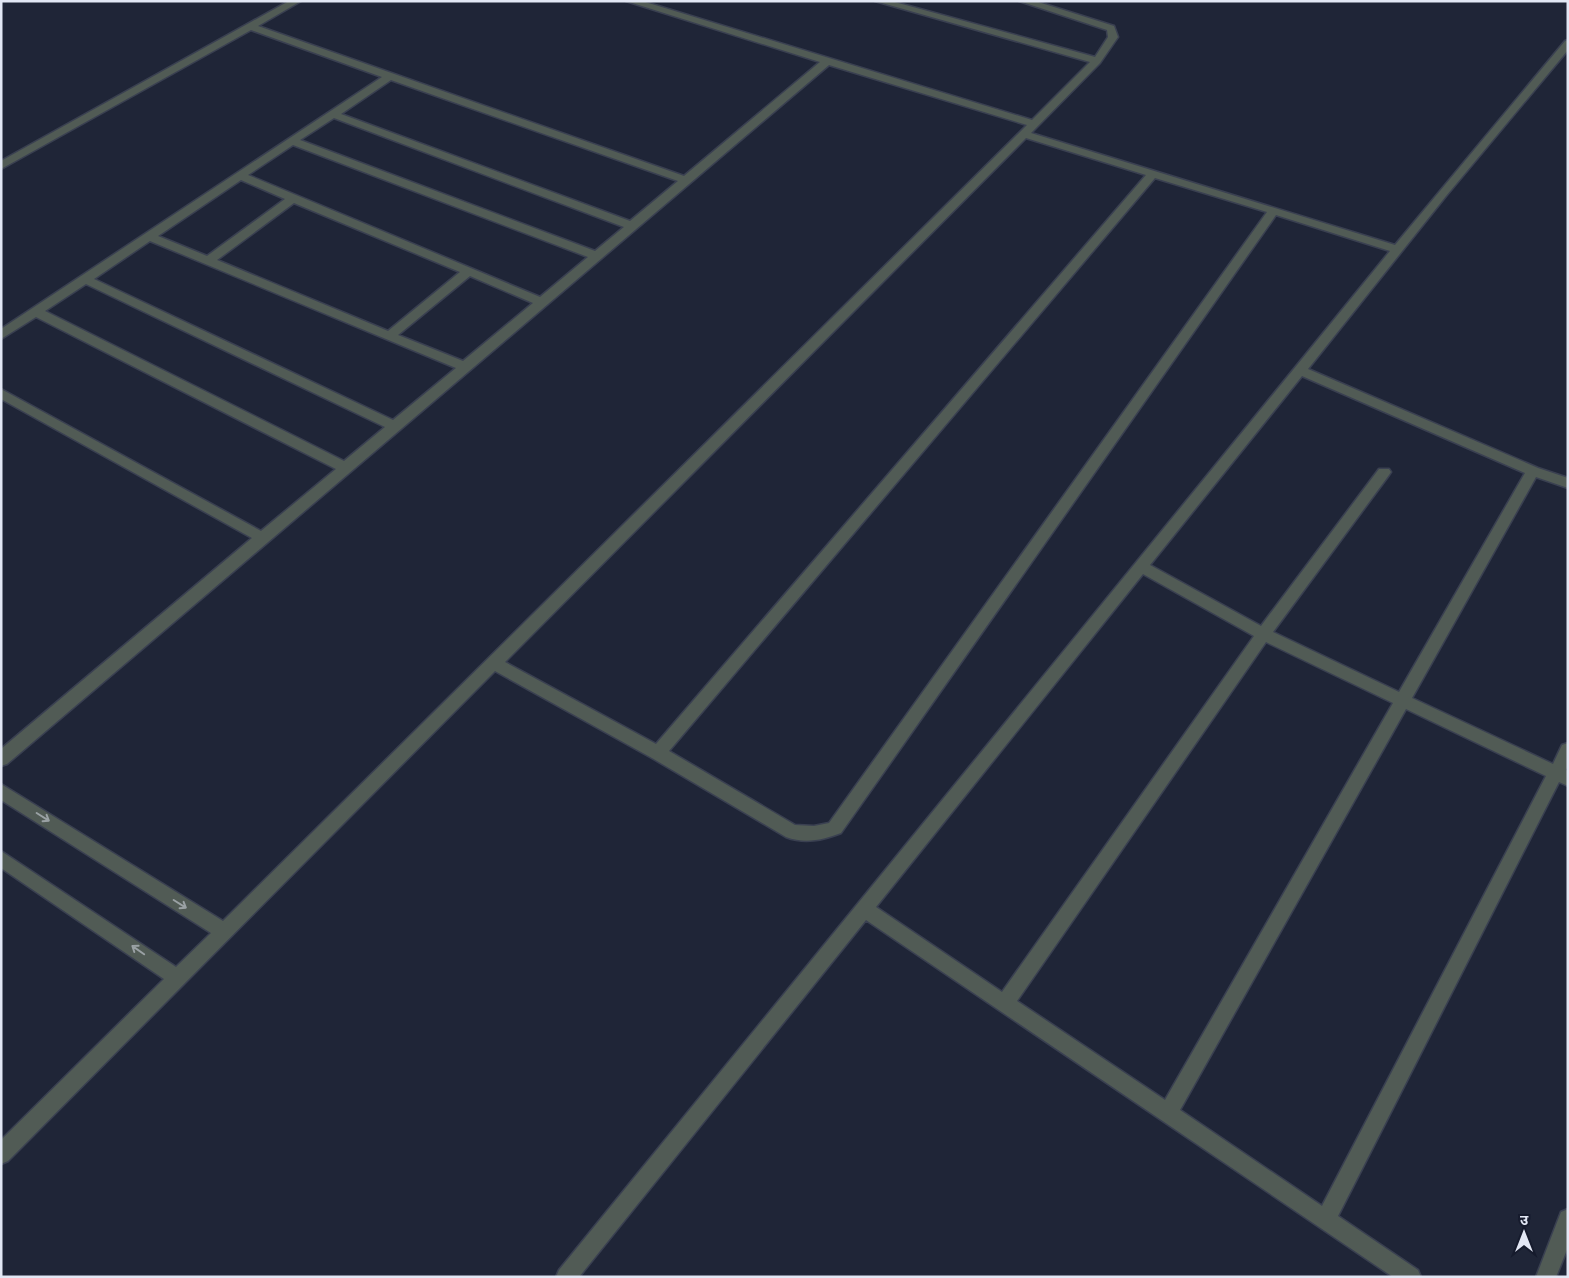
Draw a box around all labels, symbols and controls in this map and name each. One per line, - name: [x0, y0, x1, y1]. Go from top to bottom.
- one-way arrow: [35, 813, 49, 823]
- one-way arrow: [173, 899, 187, 909]
- one-way arrow: [131, 945, 145, 955]
- north arrow: [1499, 1208, 1549, 1258]
- text: उ: [1520, 1210, 1529, 1229]

